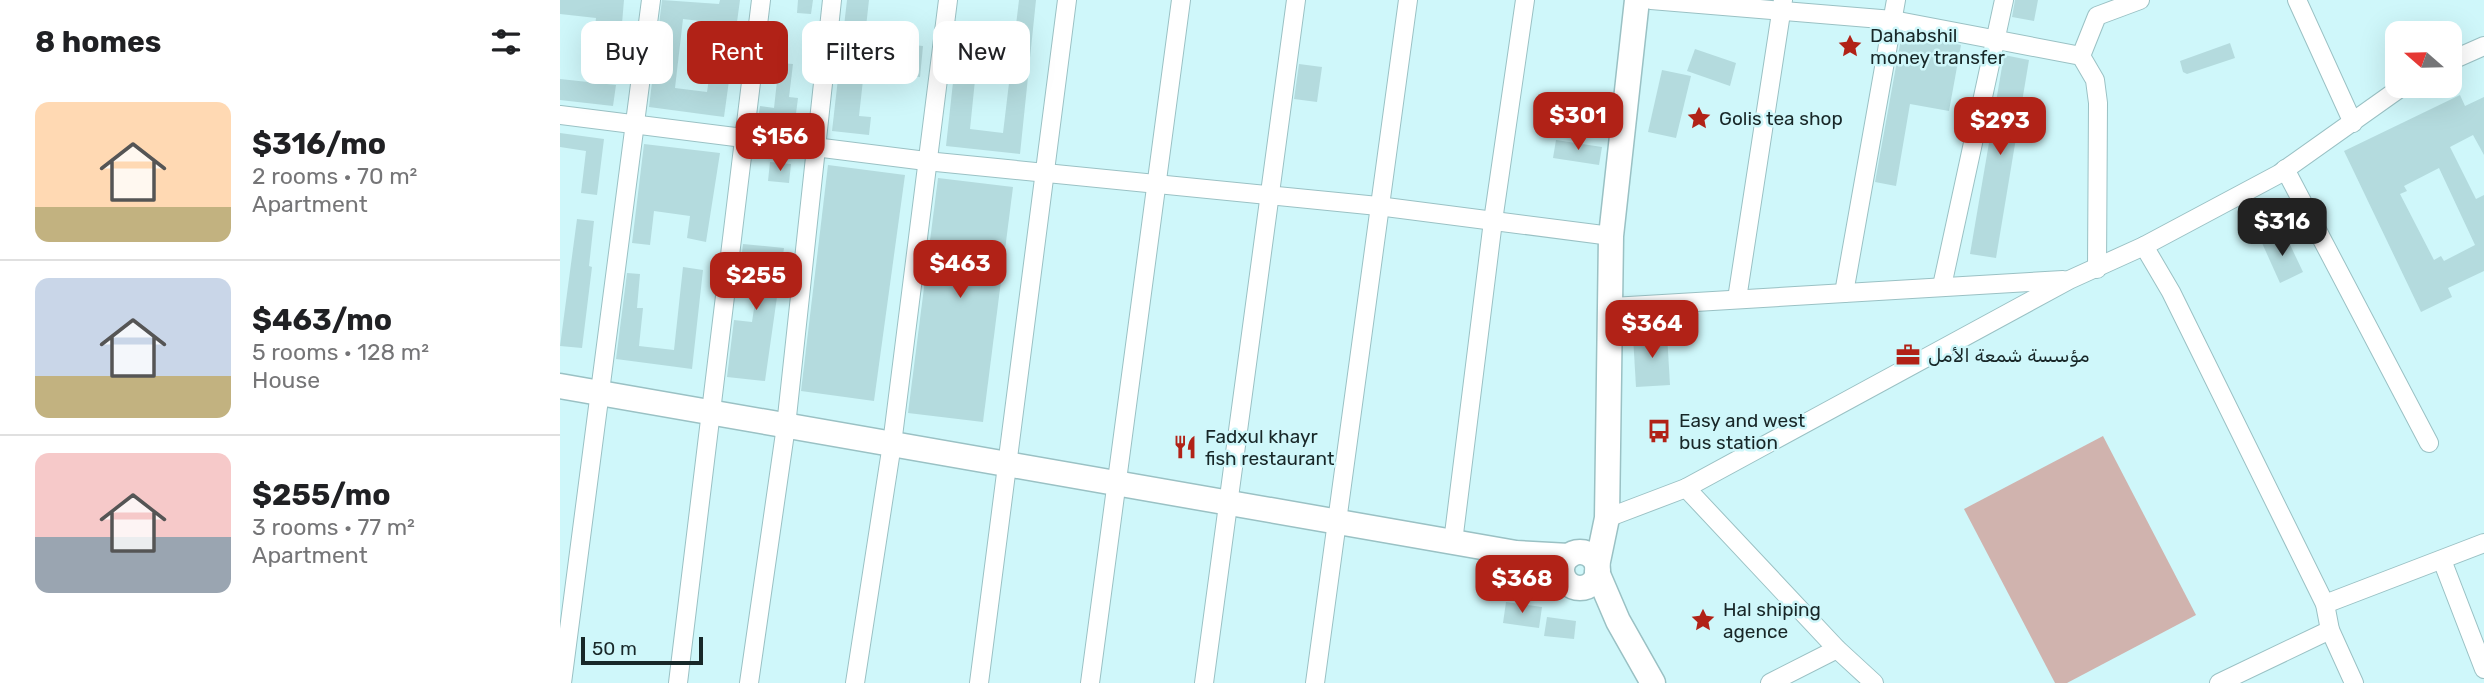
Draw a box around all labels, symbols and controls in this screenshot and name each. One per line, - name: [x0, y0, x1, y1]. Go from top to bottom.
- chip: Buy: [581, 21, 673, 84]
- chip: Rent: [687, 21, 788, 84]
- chip: Filters: [802, 21, 919, 84]
- chip: New: [933, 21, 1030, 84]
- north arrow: [2385, 21, 2462, 98]
- map controls: [2385, 21, 2462, 98]
- icon: filters: [487, 23, 525, 61]
- text: 8 homes: [35, 24, 161, 60]
- place label: Dahabshil money transfer: [1870, 24, 2006, 69]
- place icon: Dahabshil money transfer: [1836, 32, 1864, 60]
- pin: $301: [1537, 92, 1619, 152]
- pin: $293: [1959, 97, 2041, 157]
- text: $301: [1549, 101, 1607, 129]
- place icon: Golis tea shop: [1685, 104, 1713, 132]
- text: $293: [1970, 106, 2030, 134]
- place label: Golis tea shop: [1719, 107, 1843, 130]
- pin: $156: [739, 114, 821, 173]
- text: $156: [752, 122, 808, 150]
- text: $316/mo: [252, 126, 386, 162]
- icon: home: [91, 130, 175, 214]
- text: 2 rooms · 70 m²: [252, 162, 417, 190]
- text: Apartment: [252, 190, 368, 218]
- pin: $316: [2241, 198, 2323, 258]
- text: $316: [2254, 207, 2310, 235]
- pin: $463: [919, 240, 1001, 300]
- text: $463: [929, 249, 991, 277]
- pin: $255: [715, 252, 797, 312]
- text: $255: [726, 261, 786, 289]
- pin: $364: [1611, 300, 1693, 360]
- text: $463/mo: [252, 302, 392, 338]
- icon: home: [91, 306, 175, 390]
- text: $364: [1621, 309, 1683, 337]
- text: 5 rooms · 128 m²: [252, 338, 429, 366]
- office icon: مؤسسة شمعة الأمل: [1894, 341, 1922, 369]
- place label: مؤسسة شمعة الأمل: [1928, 344, 2090, 367]
- text: House: [252, 366, 320, 394]
- place label: Easy and west bus station: [1679, 409, 1806, 454]
- bus stop icon: Easy and west bus station: [1645, 417, 1673, 445]
- place label: Fadxul khayr fish restaurant: [1205, 425, 1335, 470]
- restaurant icon: Fadxul khayr fish restaurant: [1171, 433, 1199, 461]
- text: $255/mo: [252, 477, 391, 513]
- icon: home: [91, 481, 175, 565]
- text: 3 rooms · 77 m²: [252, 513, 415, 541]
- text: Apartment: [252, 541, 368, 569]
- pin: $368: [1481, 556, 1563, 615]
- text: $368: [1491, 564, 1553, 592]
- place label: Hal shiping agence: [1723, 598, 1821, 643]
- place icon: Hal shiping agence: [1689, 606, 1717, 634]
- scale bar: [581, 634, 704, 666]
- text: 50 m: [592, 637, 637, 660]

